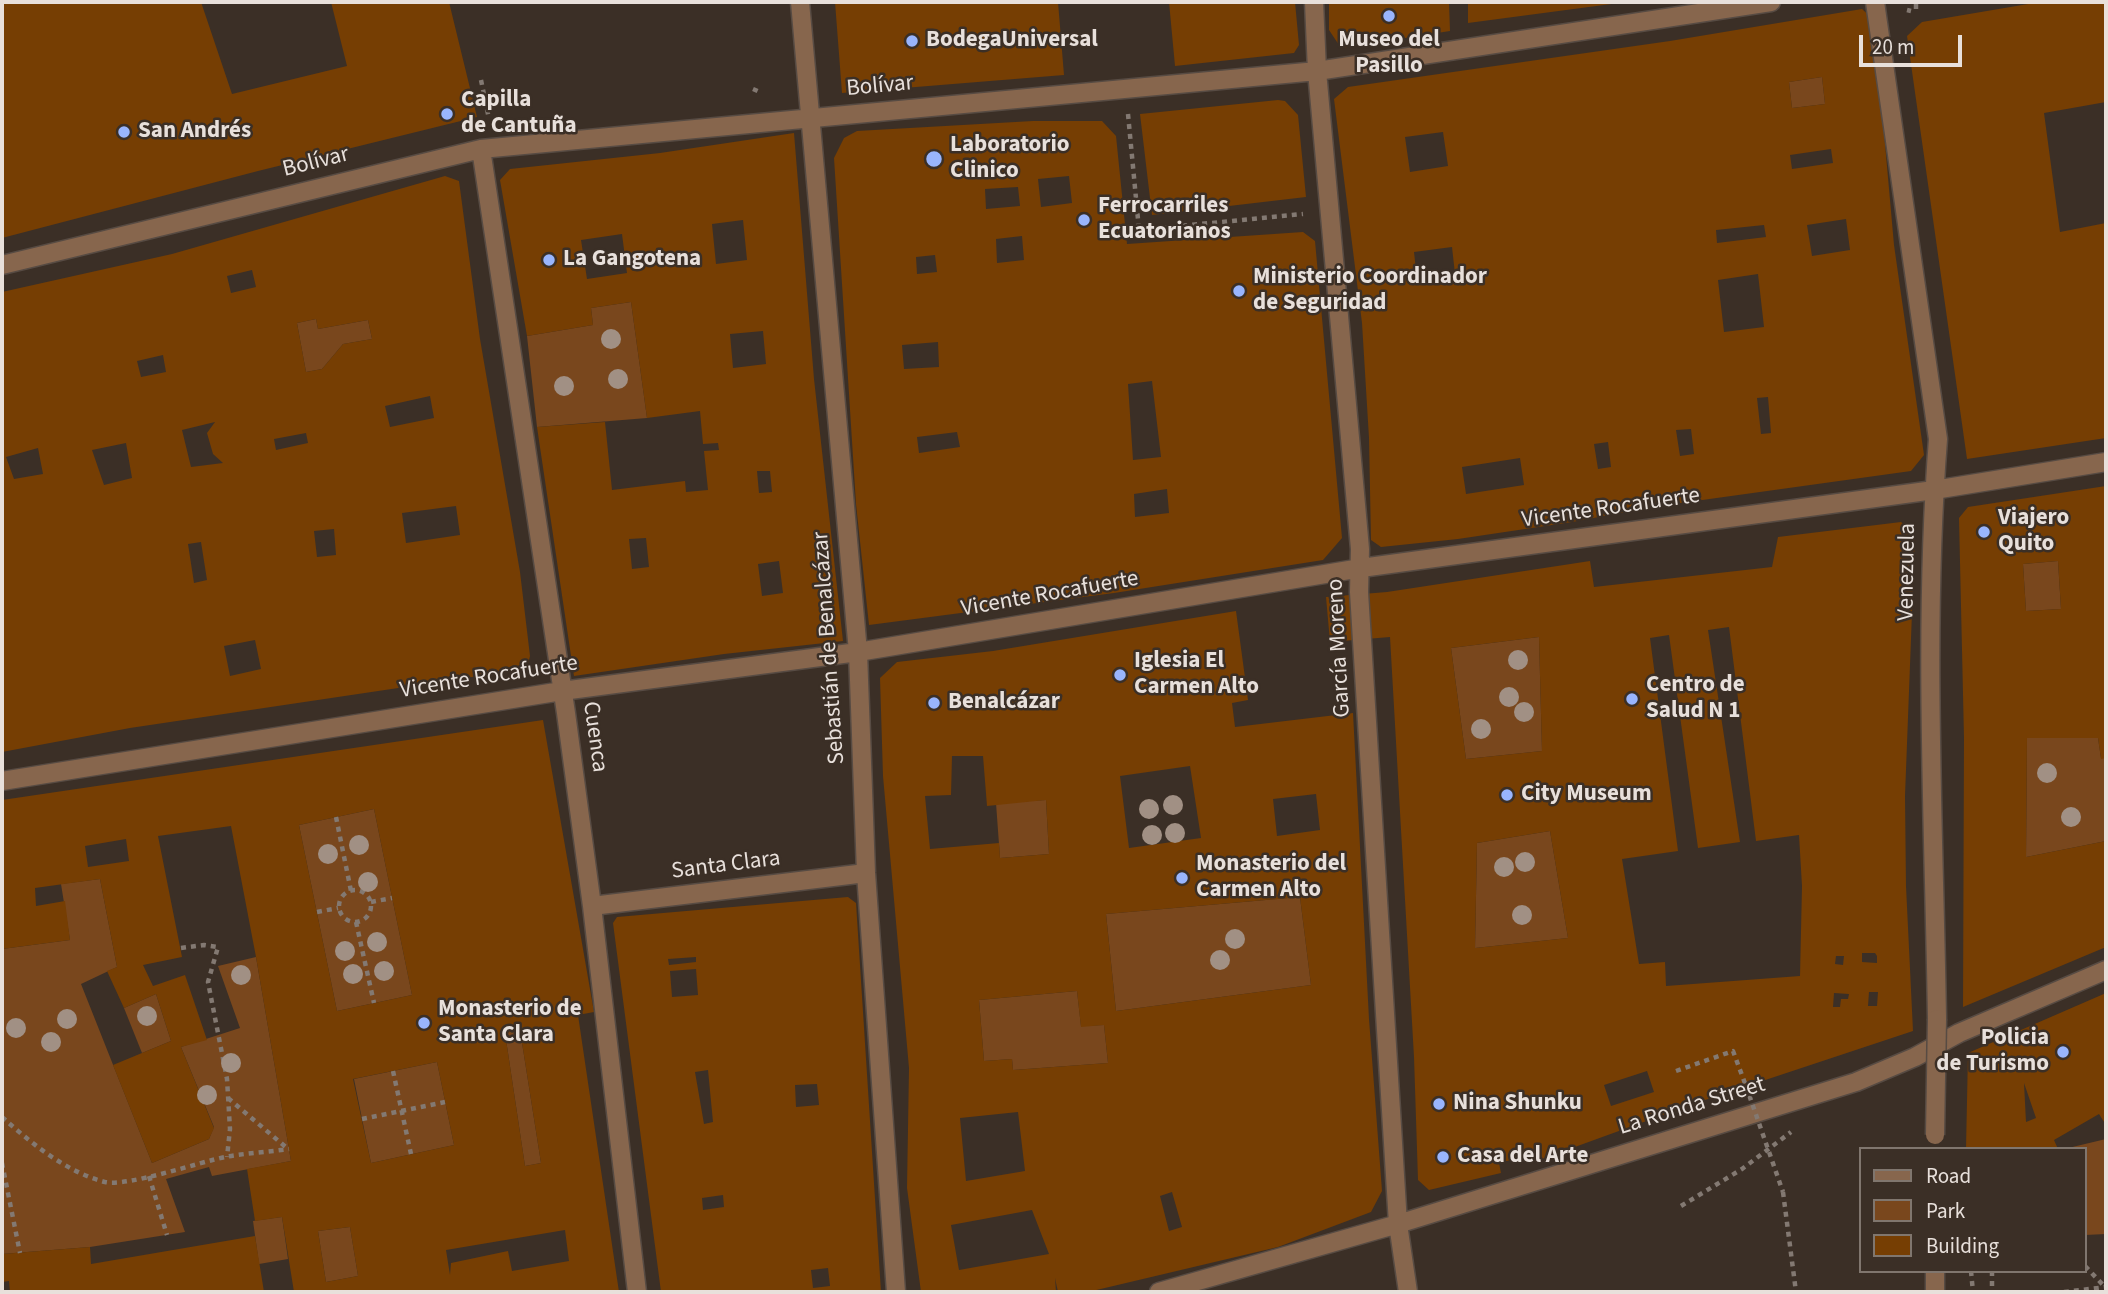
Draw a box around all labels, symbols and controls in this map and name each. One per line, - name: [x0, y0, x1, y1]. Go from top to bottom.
- marker: Museo del Pasillo: [1381, 8, 1397, 24]
- scale bar: [1863, 21, 1966, 65]
- place label: BodegaUniversal: [926, 27, 1098, 55]
- place label: Museo del Pasillo: [1338, 27, 1440, 81]
- text: 20 m: [1872, 32, 1914, 62]
- marker: BodegaUniversal: [904, 33, 920, 49]
- street label: Bolívar: [845, 70, 915, 104]
- place label: Capilla de Cantuña: [461, 87, 577, 141]
- marker: Capilla de Cantuña: [439, 106, 455, 122]
- place label: San Andrés: [138, 118, 251, 146]
- marker: San Andrés: [116, 124, 132, 140]
- place label: Laboratorio Clinico: [950, 132, 1070, 186]
- street label: Bolívar: [280, 141, 352, 185]
- marker: Laboratorio Clinico: [924, 149, 944, 169]
- place label: Ferrocarriles Ecuatorianos: [1098, 193, 1231, 247]
- marker: Ferrocarriles Ecuatorianos: [1076, 212, 1092, 228]
- place label: La Gangotena: [563, 246, 701, 274]
- marker: La Gangotena: [541, 252, 557, 268]
- place label: Ministerio Coordinador de Seguridad: [1253, 264, 1487, 318]
- marker: Ministerio Coordinador de Seguridad: [1231, 283, 1247, 299]
- street label: Vicente Rocafuerte: [1520, 483, 1702, 535]
- place label: Viajero Quito: [1998, 505, 2069, 559]
- street label: Venezuela: [1893, 523, 1923, 621]
- marker: Viajero Quito: [1976, 524, 1992, 540]
- street label: Sebastián de Benalcázar: [808, 531, 852, 765]
- street label: Vicente Rocafuerte: [959, 566, 1141, 624]
- street label: García Moreno: [1323, 578, 1357, 718]
- place label: Iglesia El Carmen Alto: [1134, 648, 1259, 702]
- street label: Vicente Rocafuerte: [398, 650, 580, 706]
- marker: Iglesia El Carmen Alto: [1112, 667, 1128, 683]
- place label: Centro de Salud N 1: [1646, 672, 1745, 726]
- place label: Benalcázar: [948, 689, 1060, 717]
- marker: Centro de Salud N 1: [1624, 691, 1640, 707]
- marker: Benalcázar: [926, 695, 942, 711]
- street label: Cuenca: [575, 700, 613, 774]
- place label: City Museum: [1521, 781, 1652, 809]
- marker: City Museum: [1499, 787, 1515, 803]
- street label: Santa Clara: [670, 846, 782, 886]
- place label: Monasterio del Carmen Alto: [1196, 851, 1346, 905]
- marker: Monasterio del Carmen Alto: [1174, 870, 1190, 886]
- place label: Monasterio de Santa Clara: [438, 996, 582, 1050]
- marker: Monasterio de Santa Clara: [416, 1015, 432, 1031]
- place label: Policia de Turismo: [1936, 1025, 2049, 1079]
- marker: Policia de Turismo: [2055, 1044, 2071, 1060]
- street label: La Ronda Street: [1615, 1072, 1769, 1142]
- place label: Nina Shunku: [1453, 1090, 1582, 1118]
- marker: Nina Shunku: [1431, 1096, 1447, 1112]
- place label: Casa del Arte: [1457, 1143, 1588, 1171]
- legend: [1860, 1147, 2087, 1273]
- marker: Casa del Arte: [1435, 1149, 1451, 1165]
- text: Road: [1926, 1161, 1971, 1191]
- text: Park: [1926, 1196, 1965, 1226]
- text: Building: [1926, 1231, 1999, 1261]

